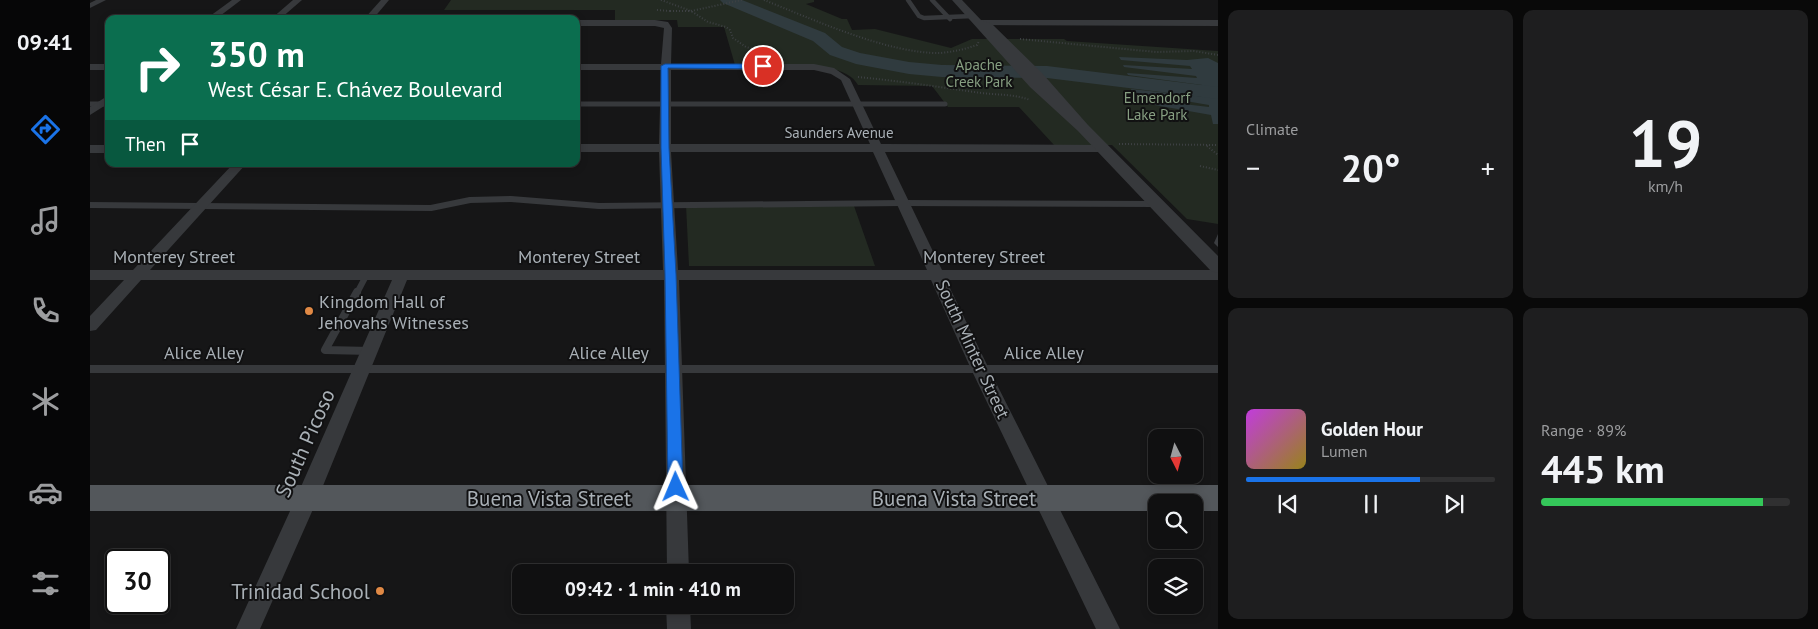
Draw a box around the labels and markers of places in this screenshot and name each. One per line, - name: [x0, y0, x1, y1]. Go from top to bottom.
- pin: [742, 45, 784, 87]
- place label: Kingdom Hall of Jehovahs Witnesses: [318, 290, 469, 334]
- marker: Kingdom Hall of Jehovahs Witnesses: [303, 305, 315, 317]
- place label: Trinidad School: [231, 578, 370, 605]
- marker: Trinidad School: [374, 585, 386, 597]

